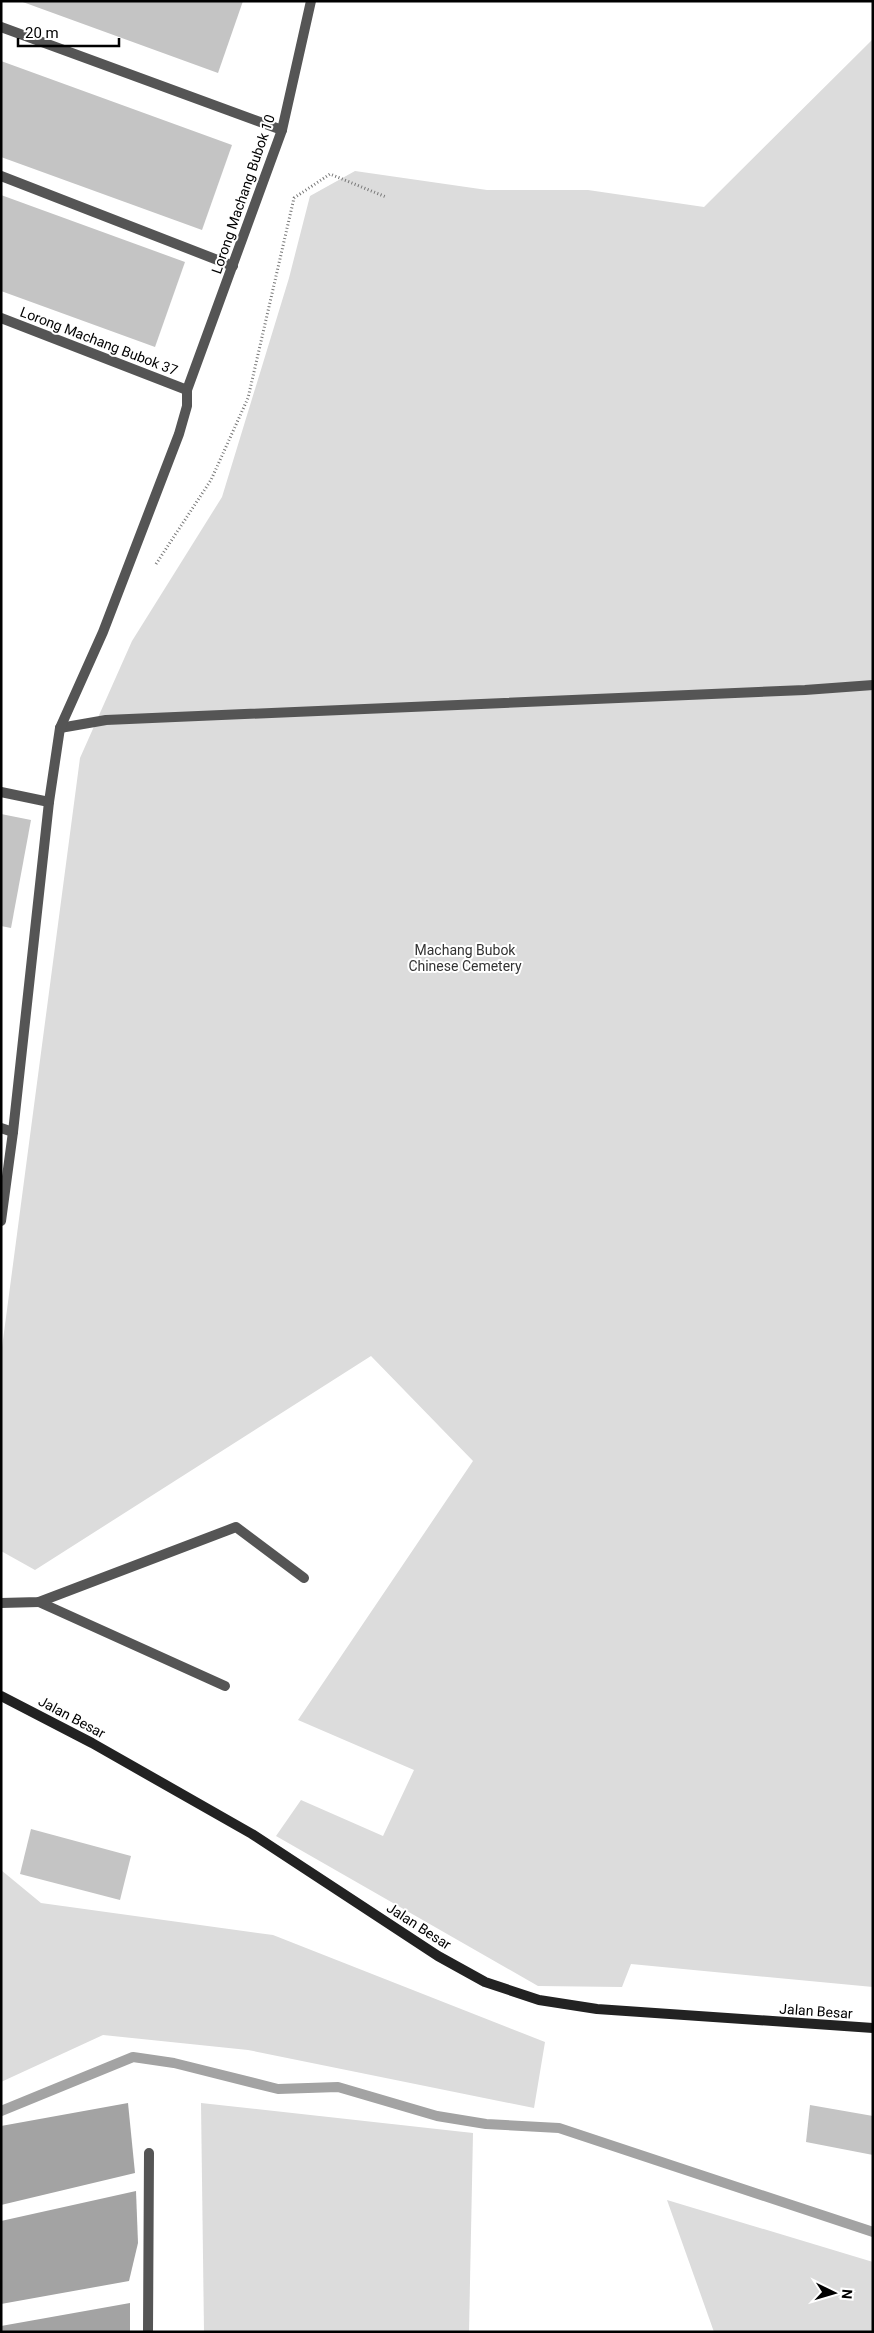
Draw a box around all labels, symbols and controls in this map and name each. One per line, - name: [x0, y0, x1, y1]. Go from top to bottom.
- scale bar: [18, 15, 119, 47]
- text: 20 m: [25, 24, 59, 42]
- street label: Lorong Machang Bubok 10: [208, 112, 278, 276]
- street label: Lorong Machang Bubok 37: [18, 304, 180, 378]
- park label: Machang Bubok Chinese Cemetery: [408, 942, 522, 974]
- street label: Jalan Besar: [36, 1693, 108, 1741]
- street label: Jalan Besar: [384, 1899, 454, 1953]
- street label: Jalan Besar: [779, 2000, 853, 2022]
- north arrow: [809, 2268, 859, 2318]
- text: N: [839, 2289, 855, 2300]

